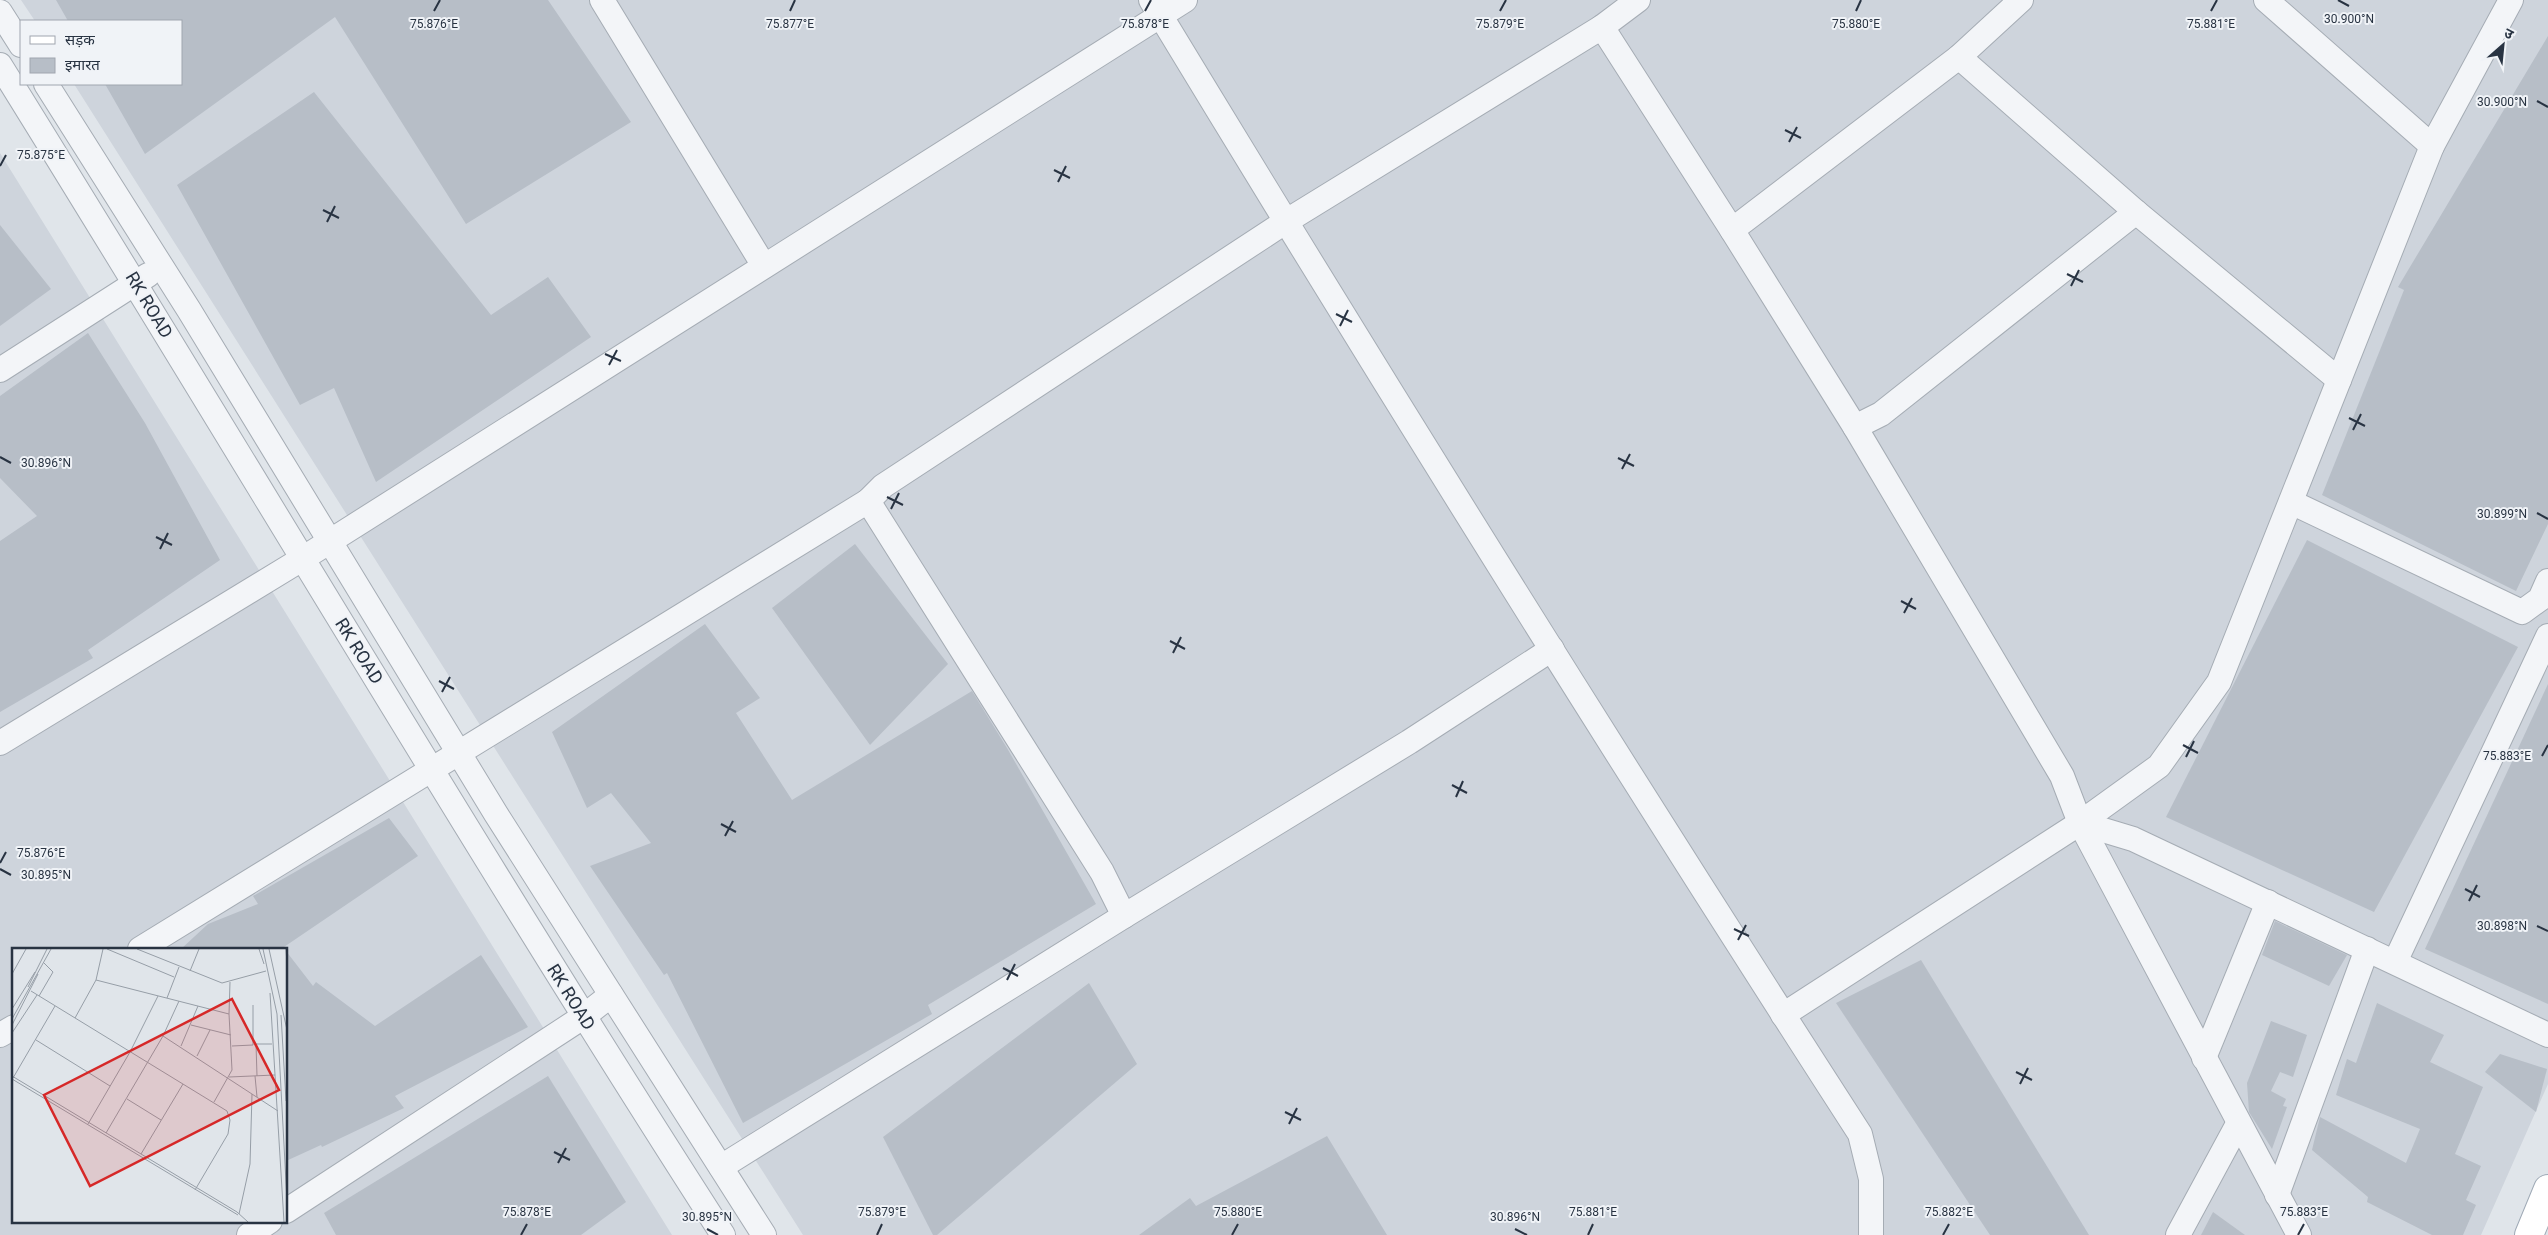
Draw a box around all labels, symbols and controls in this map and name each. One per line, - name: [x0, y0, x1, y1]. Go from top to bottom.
- text: 30.900°N: [2324, 12, 2374, 26]
- text: 75.876°E: [410, 17, 458, 31]
- text: 75.877°E: [766, 17, 814, 31]
- text: 75.878°E: [1121, 17, 1169, 31]
- text: 75.879°E: [1476, 17, 1524, 31]
- text: 75.880°E: [1832, 17, 1880, 31]
- text: 75.881°E: [2187, 17, 2235, 31]
- legend: [20, 20, 182, 85]
- north arrow: [2478, 20, 2528, 70]
- text: उ: [2502, 24, 2517, 43]
- text: सड़क: [65, 31, 95, 49]
- text: इमारत: [65, 56, 100, 74]
- text: 30.900°N: [2477, 95, 2527, 109]
- text: 75.875°E: [17, 148, 65, 162]
- street label: RK ROAD: [121, 268, 177, 342]
- text: 30.896°N: [21, 456, 71, 470]
- text: 30.899°N: [2477, 507, 2527, 521]
- street label: RK ROAD: [331, 614, 388, 688]
- text: 75.883°E: [2483, 749, 2531, 763]
- text: 75.876°E: [17, 846, 65, 860]
- text: 30.895°N: [21, 868, 71, 882]
- text: 30.898°N: [2477, 919, 2527, 933]
- inset map: [12, 948, 288, 1222]
- street label: RK ROAD: [543, 960, 600, 1034]
- text: 75.878°E: [503, 1205, 551, 1219]
- text: 75.879°E: [858, 1205, 906, 1219]
- text: 75.880°E: [1214, 1205, 1262, 1219]
- text: 75.881°E: [1569, 1205, 1617, 1219]
- text: 75.882°E: [1925, 1205, 1973, 1219]
- text: 75.883°E: [2280, 1205, 2328, 1219]
- text: 30.895°N: [682, 1210, 732, 1224]
- text: 30.896°N: [1490, 1210, 1540, 1224]

